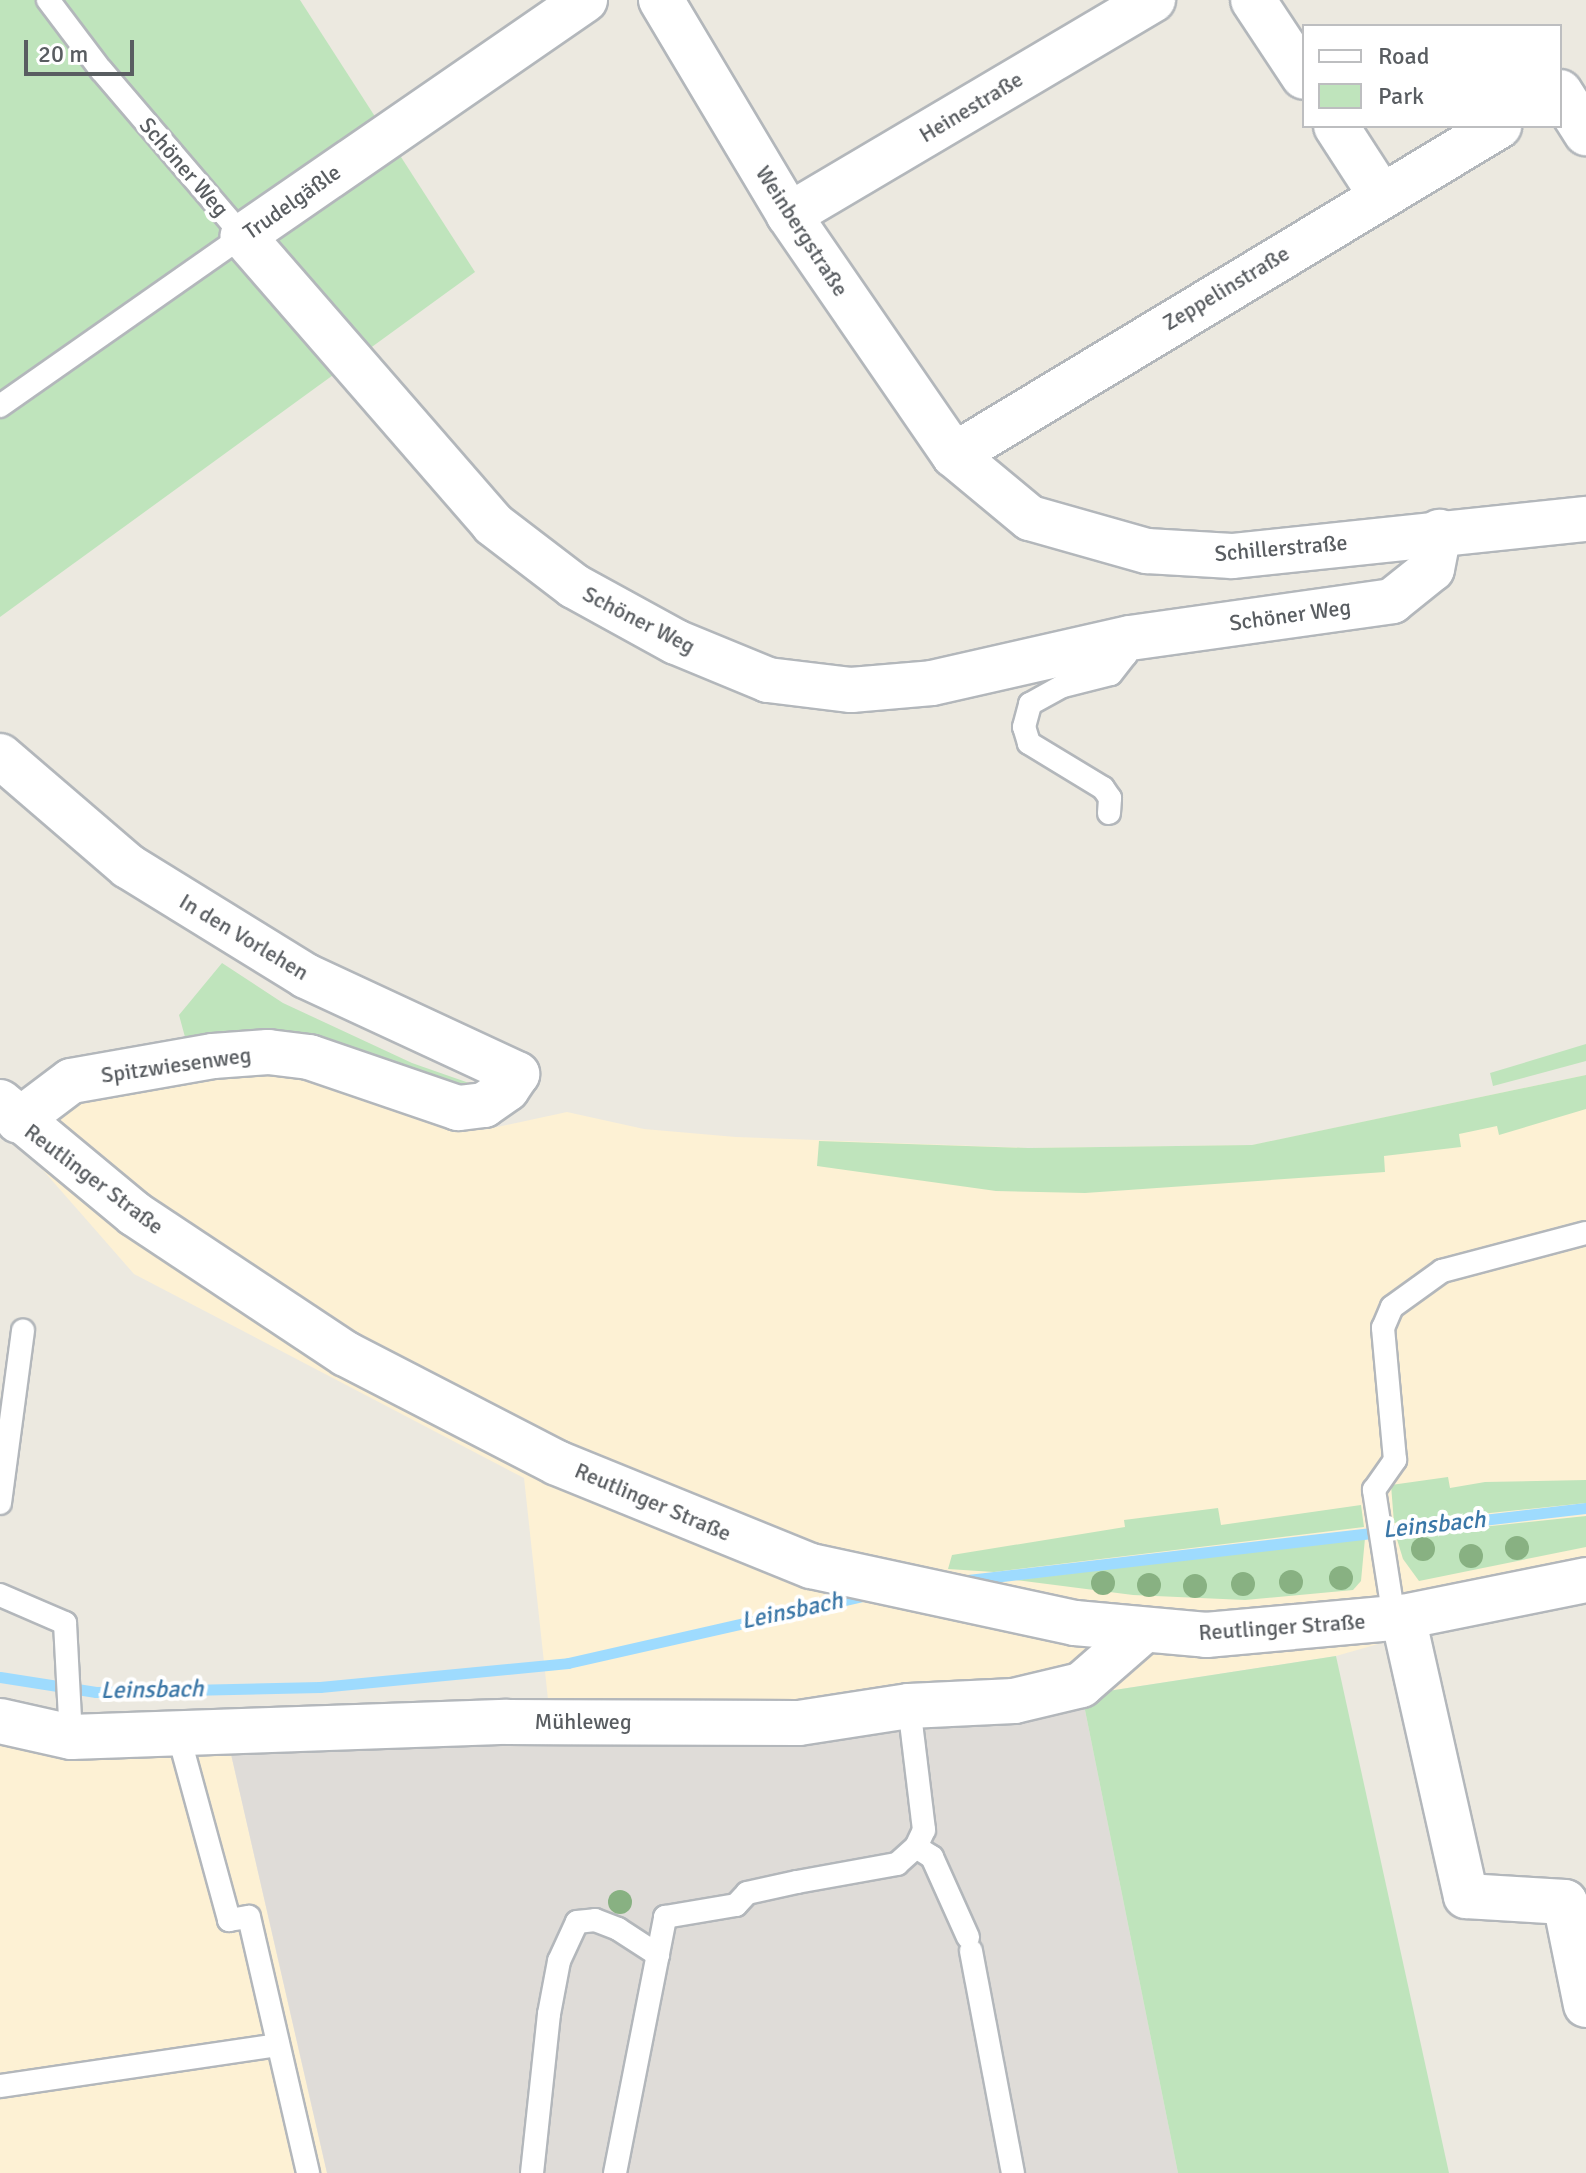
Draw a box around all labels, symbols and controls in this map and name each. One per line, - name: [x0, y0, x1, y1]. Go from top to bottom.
- scale bar: [28, 24, 138, 74]
- legend: [1302, 24, 1562, 128]
- text: 20 m: [38, 39, 88, 69]
- text: Road: [1378, 41, 1429, 71]
- street label: Heinestraße: [914, 66, 1028, 148]
- text: Park: [1378, 81, 1424, 111]
- street label: Schöner Weg: [134, 112, 234, 222]
- street label: Trudelgäßle: [238, 159, 346, 245]
- street label: Weinbergstraße: [750, 161, 854, 301]
- street label: Zeppelinstraße: [1158, 240, 1294, 336]
- street label: Schillerstraße: [1213, 529, 1349, 567]
- street label: Schöner Weg: [578, 580, 700, 660]
- street label: Schöner Weg: [1228, 593, 1352, 637]
- street label: In den Vorlehen: [175, 888, 313, 986]
- street label: Spitzwiesenweg: [99, 1041, 253, 1089]
- street label: Reutlinger Straße: [19, 1118, 169, 1240]
- street label: Reutlinger Straße: [571, 1457, 735, 1547]
- water label: Leinsbach: [1381, 1505, 1487, 1545]
- water label: Leinsbach: [739, 1586, 845, 1636]
- street label: Reutlinger Straße: [1198, 1608, 1366, 1646]
- water label: Leinsbach: [100, 1675, 204, 1705]
- street label: Mühleweg: [535, 1709, 631, 1735]

